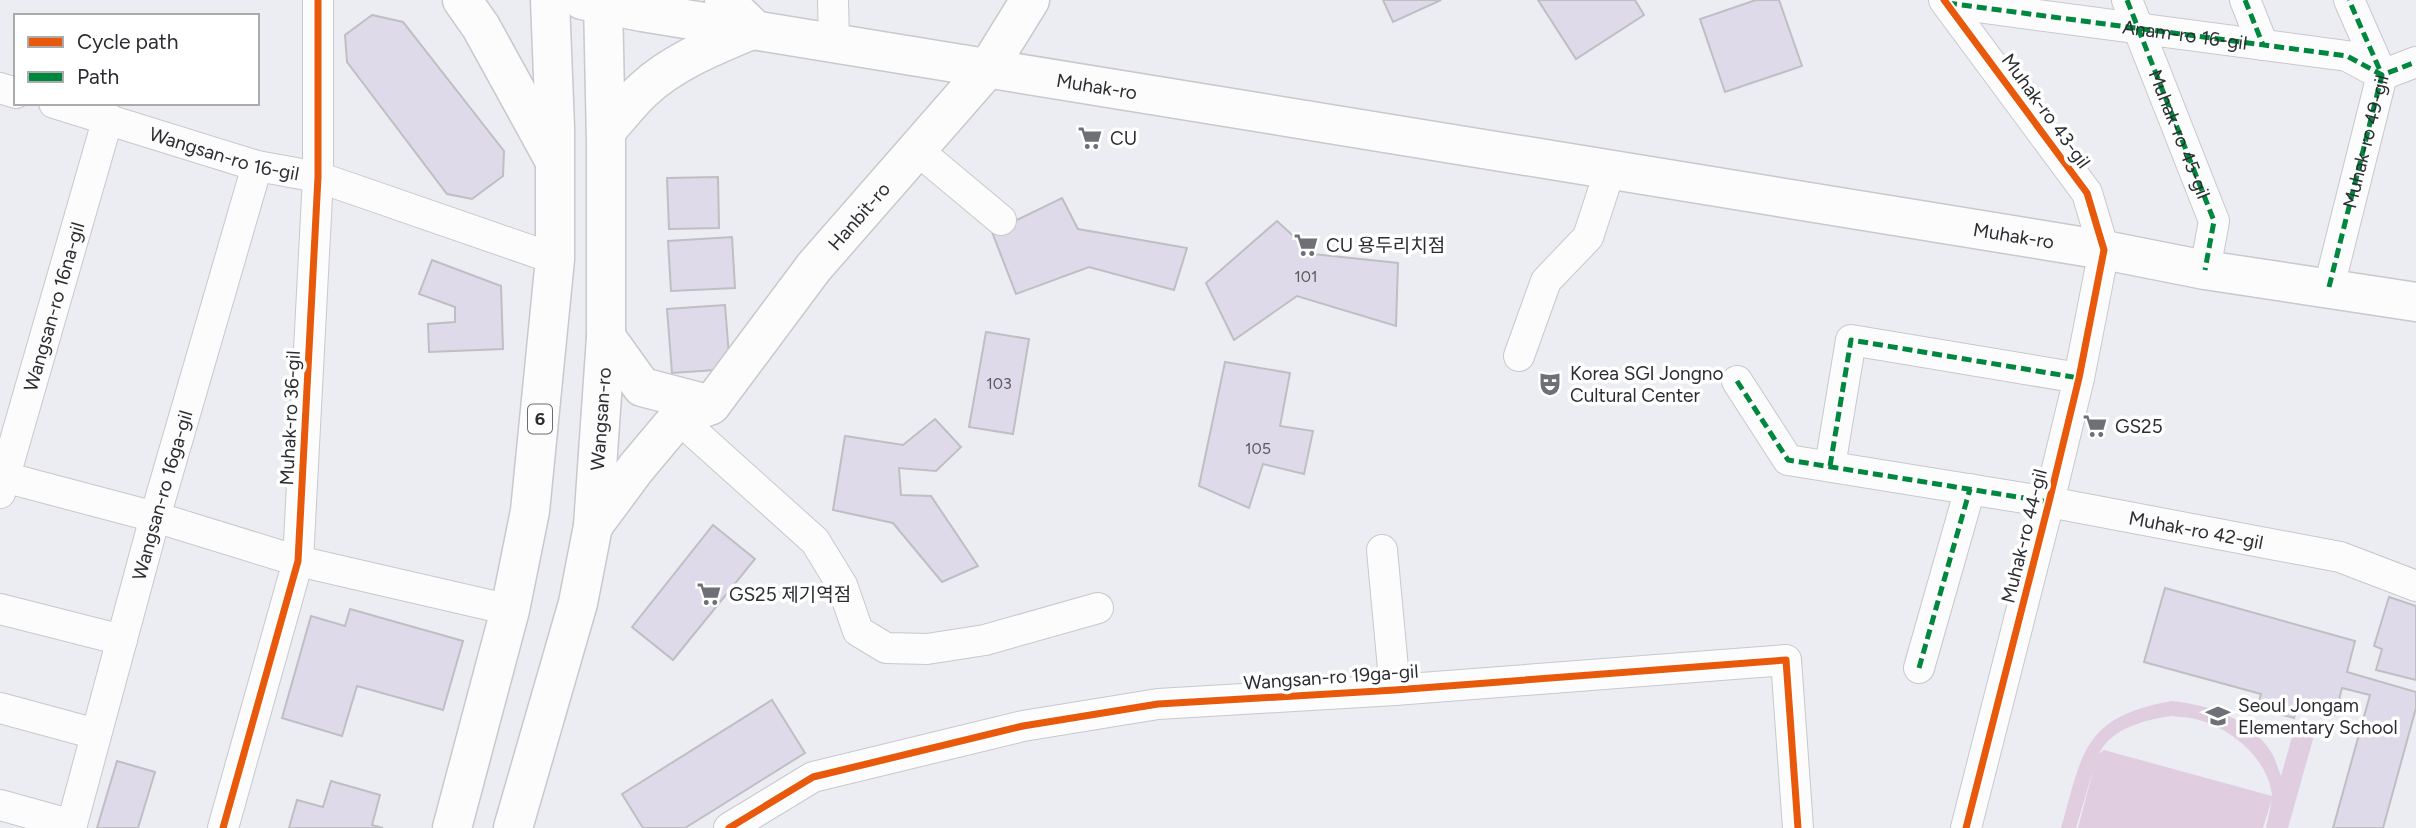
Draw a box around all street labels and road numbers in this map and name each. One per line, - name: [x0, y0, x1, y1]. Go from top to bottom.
- street label: Anam-ro 16-gil: [2121, 15, 2249, 54]
- street label: Muhak-ro 43-gil: [1997, 49, 2095, 173]
- street label: Muhak-ro 45-gil: [2144, 66, 2216, 202]
- street label: Muhak-ro: [1055, 68, 1139, 104]
- street label: Muhak-ro 49-gil: [2338, 72, 2393, 211]
- street label: Wangsan-ro 16-gil: [147, 122, 301, 185]
- street label: Hanbit-ro: [823, 177, 895, 255]
- street label: Muhak-ro: [1972, 217, 2056, 253]
- street label: Wangsan-ro 16na-gil: [18, 219, 89, 394]
- street label: Muhak-ro 36-gil: [275, 350, 305, 486]
- street label: Wangsan-ro: [585, 366, 615, 471]
- road number: 6: [528, 404, 552, 433]
- street label: Wangsan-ro 16ga-gil: [127, 408, 197, 583]
- street label: Muhak-ro 44-gil: [1996, 467, 2052, 605]
- street label: Muhak-ro 42-gil: [2127, 506, 2265, 554]
- street label: Wangsan-ro 19ga-gil: [1243, 659, 1419, 695]

